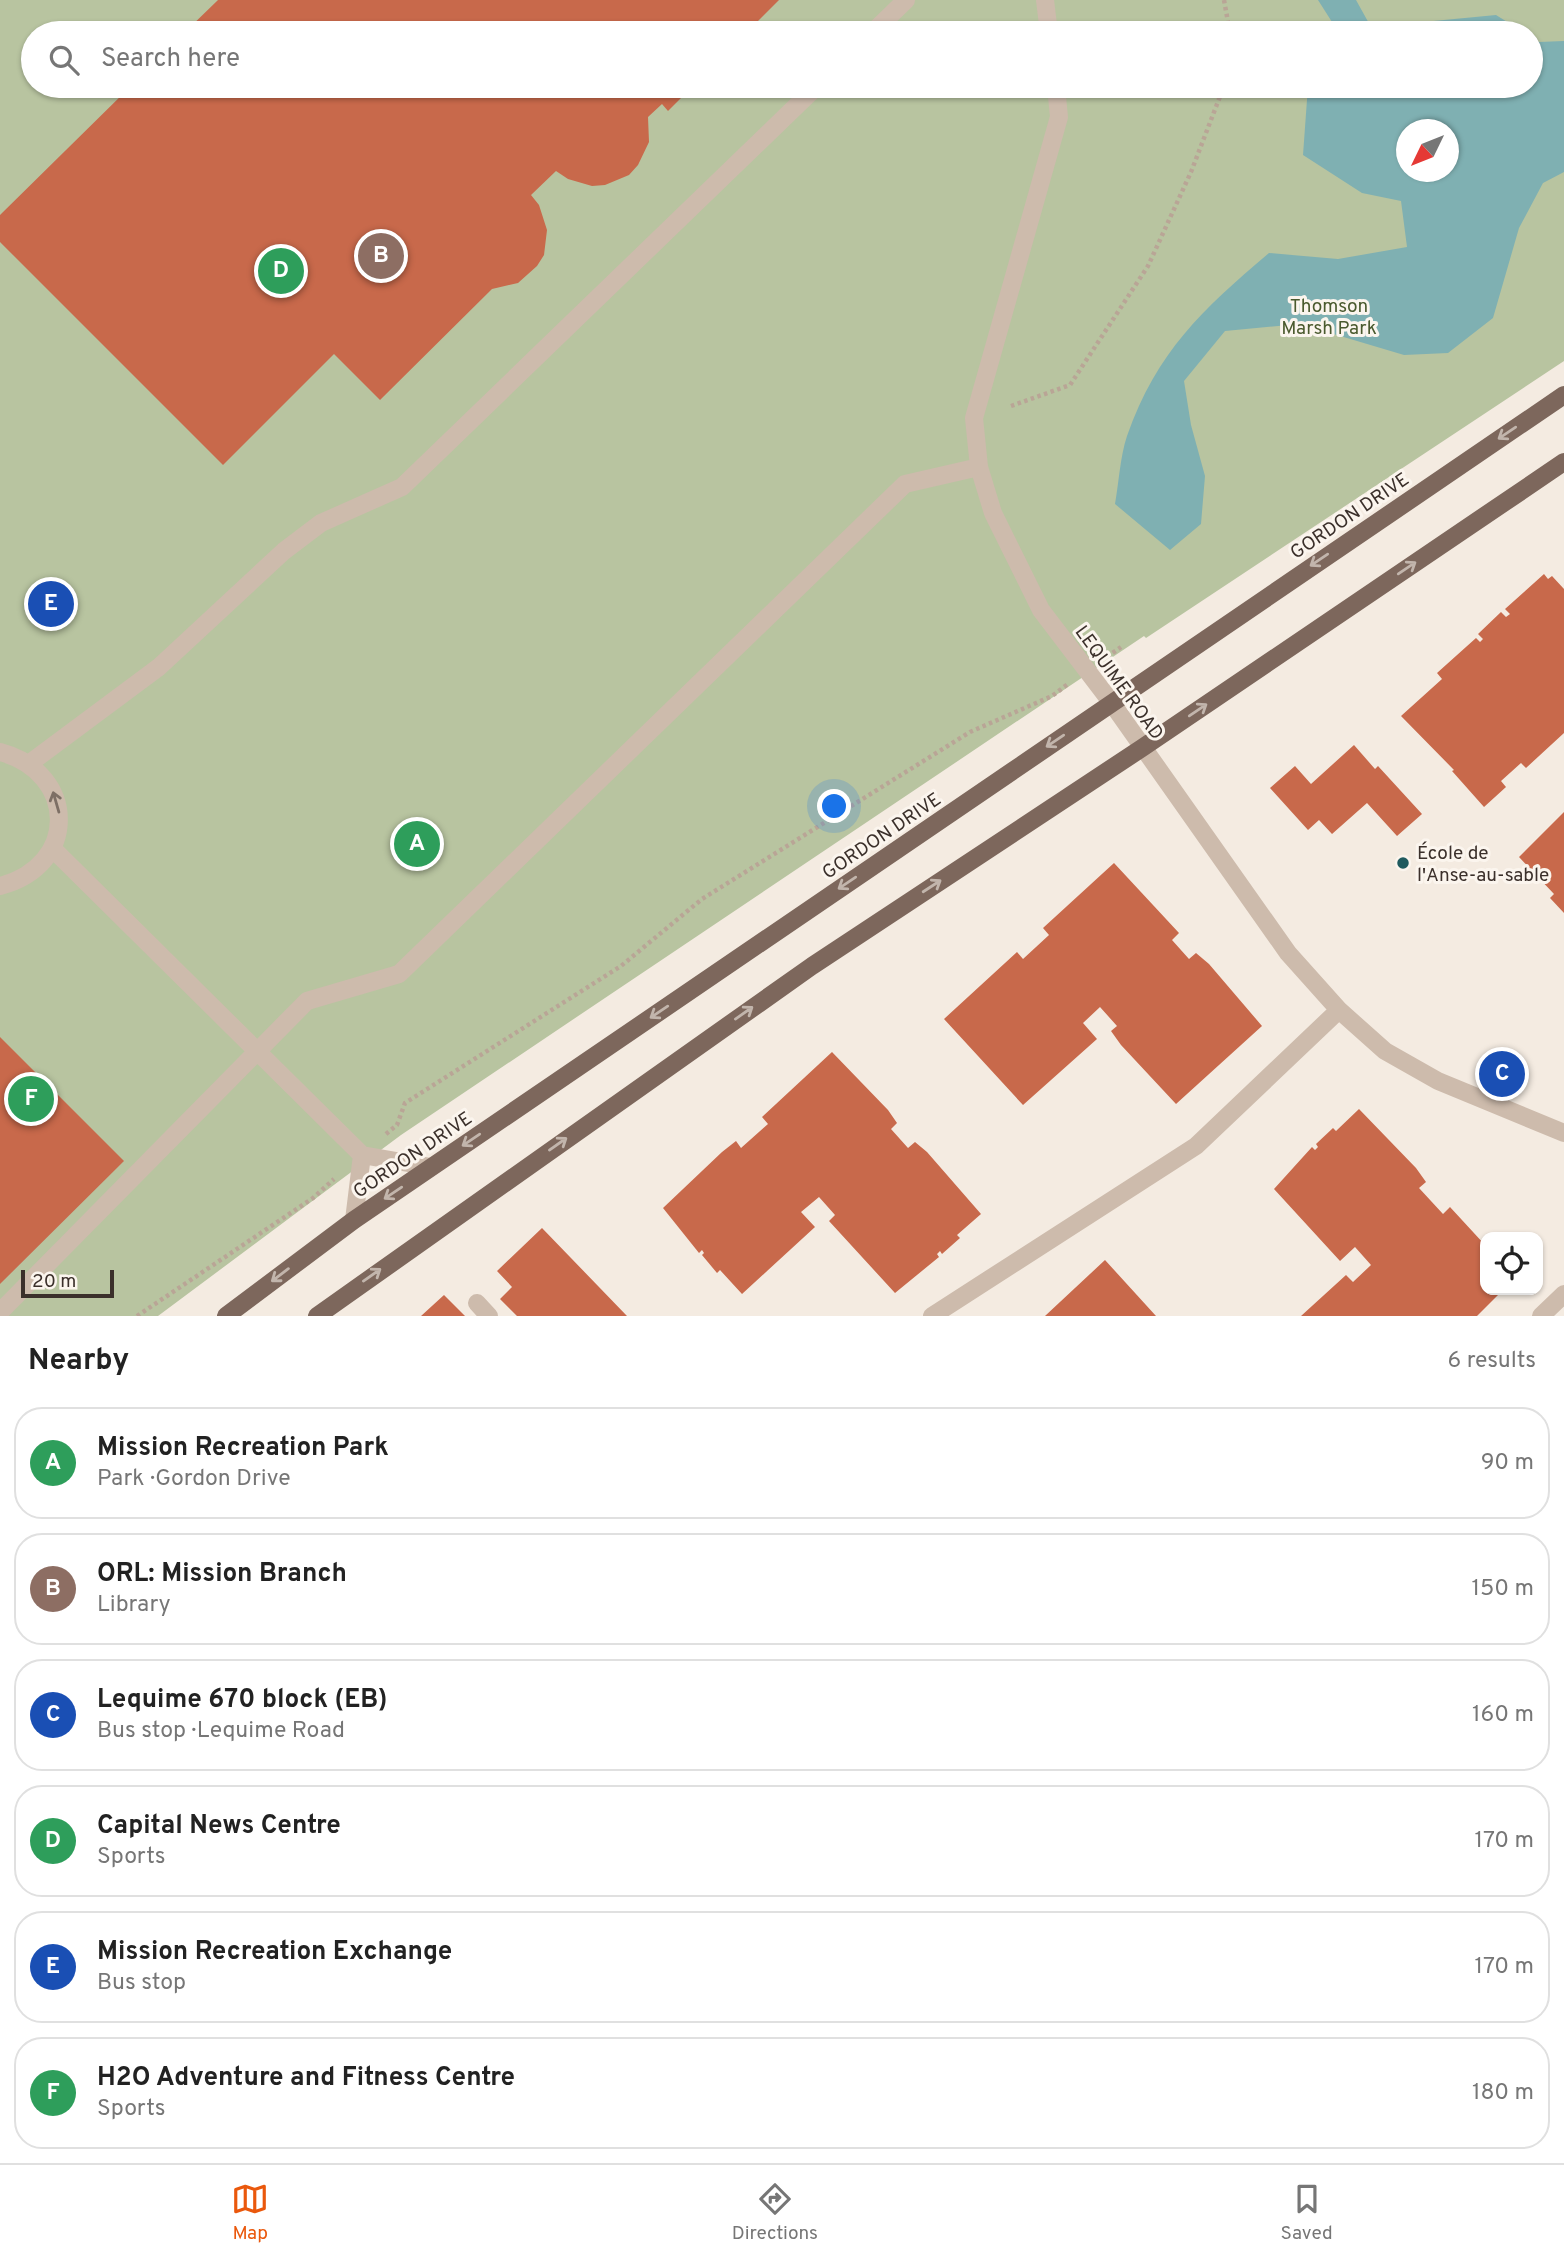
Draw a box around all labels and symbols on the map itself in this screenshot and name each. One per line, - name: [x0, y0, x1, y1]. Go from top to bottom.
- north arrow: [1396, 119, 1459, 182]
- pin: B: [358, 230, 404, 282]
- pin: D: [258, 245, 304, 297]
- park label: Thomson Marsh Park: [1281, 295, 1377, 341]
- one-way arrow: [1498, 426, 1518, 440]
- street label: GORDON DRIVE: [1286, 468, 1414, 565]
- one-way arrow: [1310, 553, 1329, 568]
- one-way arrow: [1397, 561, 1416, 576]
- pin: E: [28, 578, 74, 630]
- street label: LEQUIME ROAD: [1069, 621, 1168, 745]
- one-way arrow: [1188, 702, 1208, 716]
- one-way arrow: [1045, 734, 1065, 748]
- street label: GORDON DRIVE: [818, 788, 946, 885]
- your location: [817, 789, 851, 823]
- one-way arrow: [49, 792, 62, 814]
- pin: A: [394, 818, 440, 870]
- place label: École de l'Anse-au-sable: [1417, 841, 1549, 888]
- marker: École de l'Anse-au-sable: [1395, 855, 1411, 871]
- one-way arrow: [837, 876, 857, 890]
- one-way arrow: [922, 879, 942, 893]
- one-way arrow: [650, 1005, 669, 1019]
- one-way arrow: [734, 1006, 753, 1021]
- pin: C: [1479, 1048, 1525, 1100]
- pin: F: [8, 1073, 54, 1125]
- street label: GORDON DRIVE: [349, 1107, 477, 1204]
- one-way arrow: [462, 1133, 481, 1147]
- one-way arrow: [548, 1137, 567, 1151]
- one-way arrow: [384, 1186, 403, 1200]
- scale bar: [21, 1267, 114, 1299]
- one-way arrow: [271, 1268, 290, 1283]
- one-way arrow: [362, 1268, 381, 1282]

